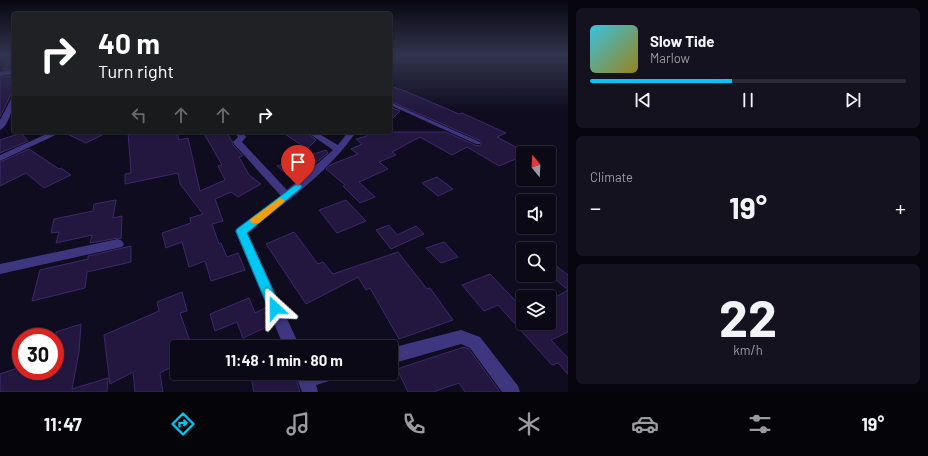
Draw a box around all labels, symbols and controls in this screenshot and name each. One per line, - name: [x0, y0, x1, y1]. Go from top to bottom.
- text: 40 m: [98, 26, 160, 60]
- icon: right: [32, 28, 84, 80]
- text: Slow Tide: [650, 32, 714, 50]
- text: Marlow: [650, 50, 690, 66]
- text: Turn right: [98, 60, 174, 82]
- icon: previous: [632, 89, 654, 111]
- icon: pause: [737, 89, 759, 111]
- icon: next: [842, 89, 864, 111]
- icon: left: [128, 104, 150, 126]
- icon: ahead: [170, 104, 192, 126]
- icon: ahead: [212, 104, 234, 126]
- icon: right: [254, 104, 276, 126]
- pin: [281, 145, 315, 186]
- north arrow: [516, 146, 556, 186]
- map controls: [516, 146, 556, 330]
- icon: arrive: [287, 151, 309, 173]
- text: Climate: [590, 169, 633, 185]
- text: 19°: [729, 189, 767, 225]
- button: sound: [516, 194, 556, 234]
- text: −: [590, 194, 601, 220]
- text: +: [895, 194, 906, 220]
- button: search: [516, 242, 556, 282]
- text: 22: [719, 285, 777, 347]
- position arrow: [254, 287, 296, 329]
- button: layers: [516, 290, 556, 330]
- speed limit sign: 30: [12, 328, 64, 380]
- text: km/h: [733, 342, 763, 358]
- text: 11:48 · 1 min · 80 m: [225, 351, 343, 369]
- icon: directions: [169, 410, 197, 438]
- icon: music: [284, 410, 312, 438]
- icon: phone: [400, 410, 428, 438]
- icon: climate: [515, 410, 543, 438]
- icon: car: [631, 410, 659, 438]
- icon: filters: [746, 410, 774, 438]
- text: 11:47: [44, 413, 82, 435]
- text: 19°: [862, 413, 884, 435]

